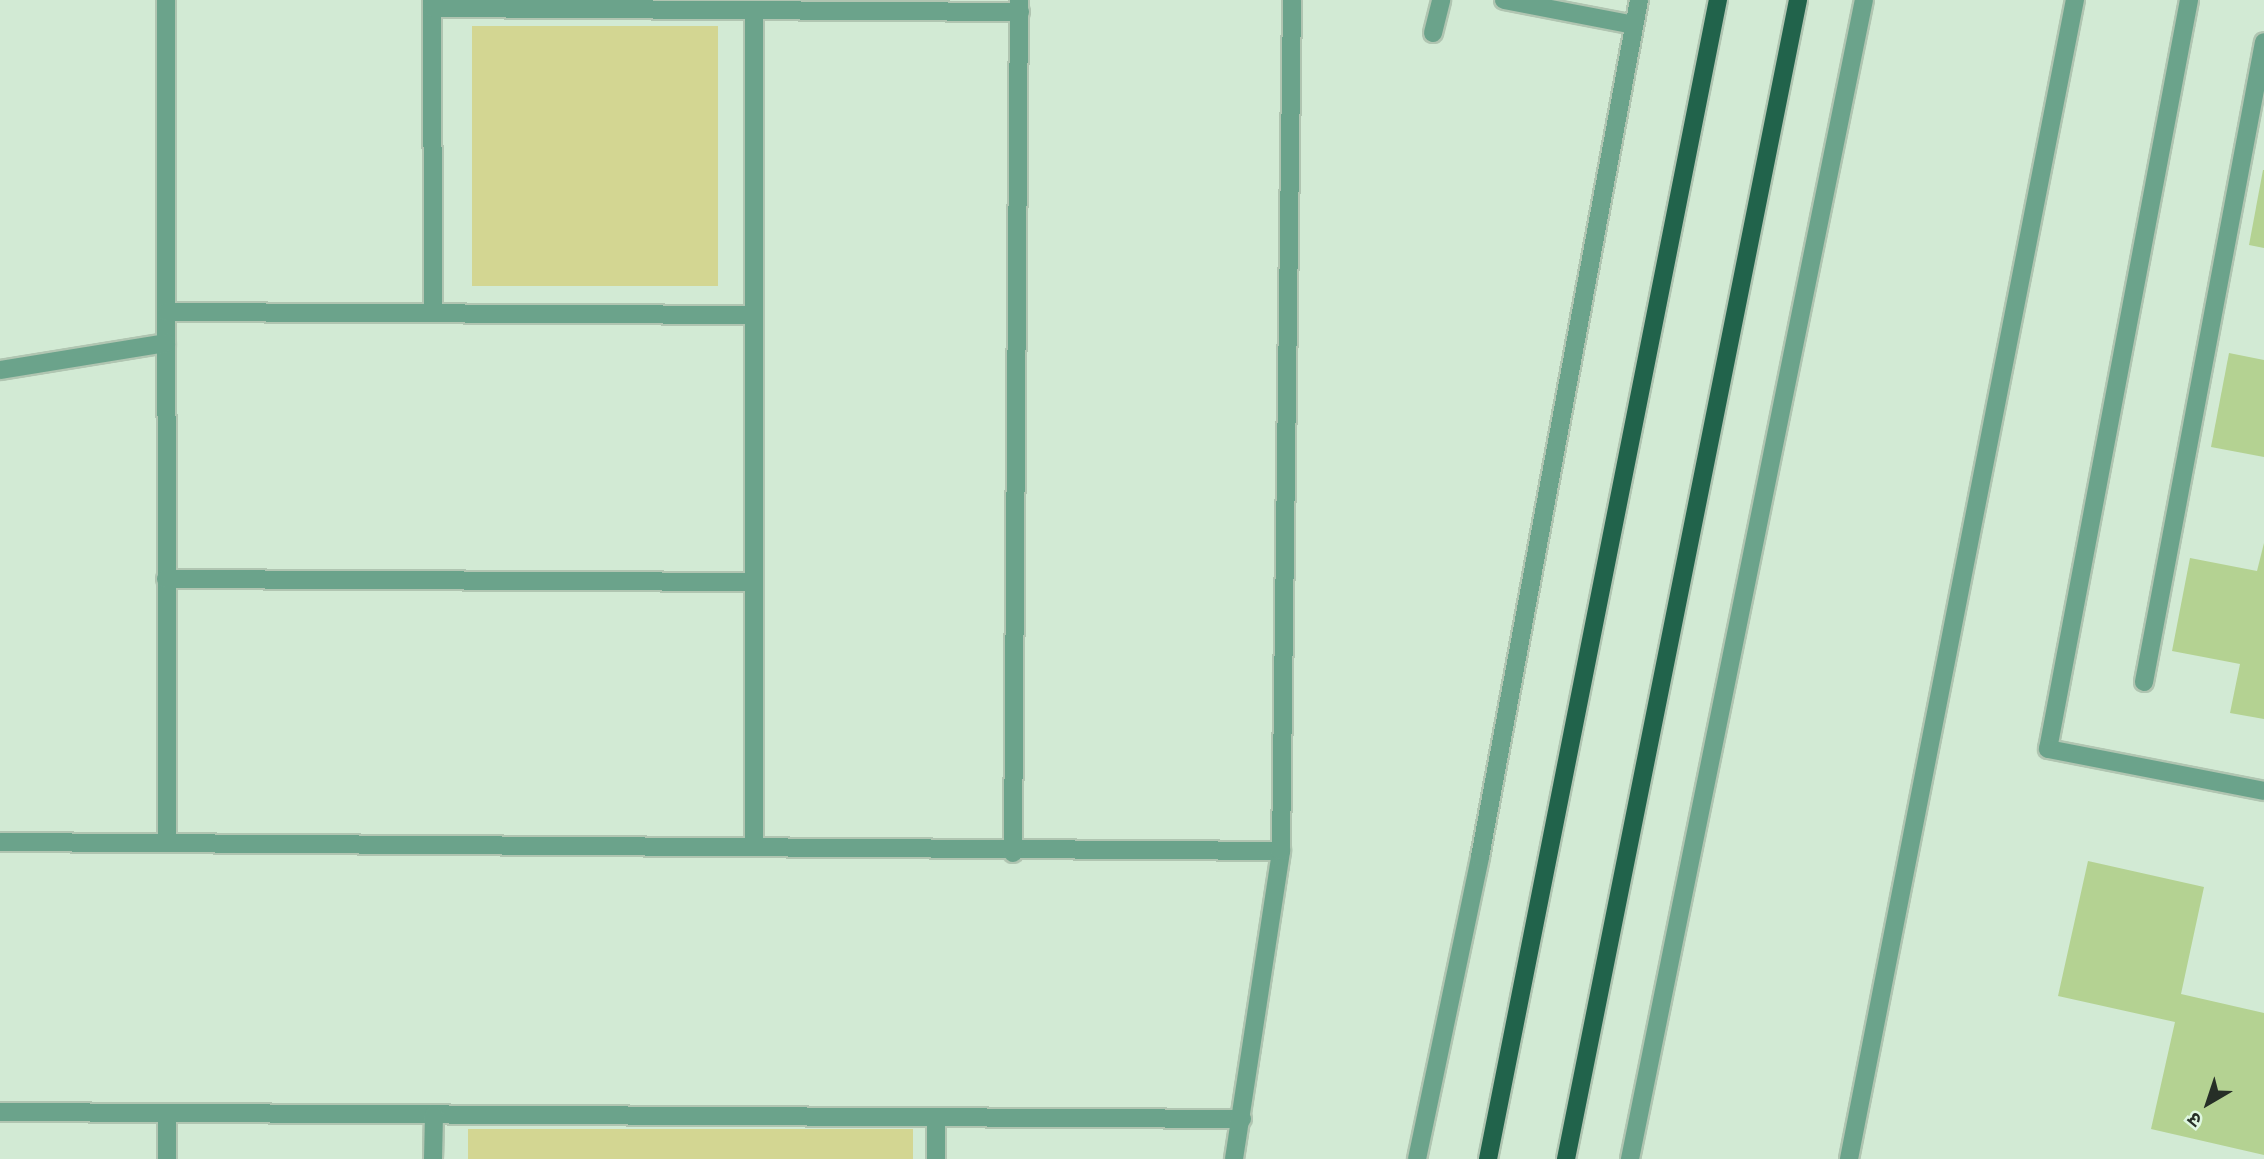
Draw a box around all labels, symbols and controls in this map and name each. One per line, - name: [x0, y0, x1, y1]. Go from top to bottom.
- north arrow: [2173, 1068, 2243, 1138]
- text: उ: [2183, 1106, 2207, 1132]

